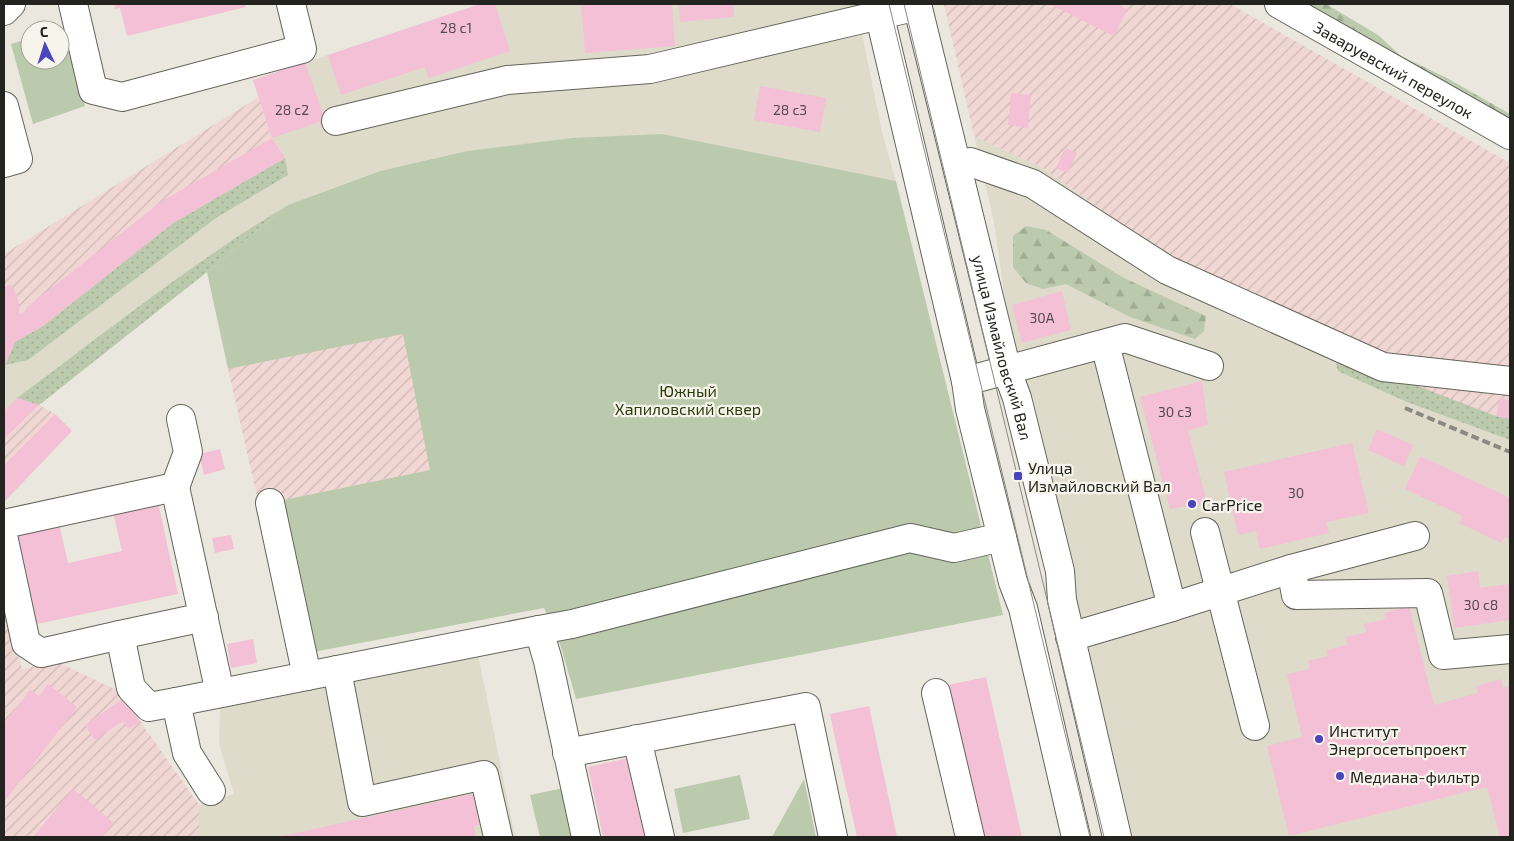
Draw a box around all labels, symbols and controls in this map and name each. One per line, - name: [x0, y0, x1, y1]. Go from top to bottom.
- street label: Заваруевский переулок: [1311, 16, 1477, 122]
- house number: 28 с1: [440, 19, 472, 36]
- north arrow: [20, 20, 70, 70]
- text: С: [39, 23, 49, 40]
- house number: 28 с2: [275, 101, 309, 118]
- house number: 28 с3: [773, 101, 807, 118]
- street label: улица Измайловский Вал: [968, 253, 1037, 442]
- house number: 30А: [1030, 309, 1055, 326]
- park label: Южный Хапиловский сквер: [615, 381, 761, 418]
- house number: 30 с3: [1158, 403, 1192, 420]
- place label: Улица Измайловский Вал: [1028, 458, 1171, 495]
- marker: Улица Измайловский Вал: [1012, 470, 1024, 482]
- house number: 30: [1288, 484, 1304, 501]
- place label: CarPrice: [1202, 495, 1262, 514]
- marker: CarPrice: [1186, 498, 1198, 510]
- house number: 30 с8: [1464, 596, 1498, 613]
- place label: Институт Энергосетьпроект: [1329, 721, 1467, 758]
- marker: Институт Энергосетьпроект: [1313, 733, 1325, 745]
- place label: Медиана-фильтр: [1350, 767, 1480, 786]
- marker: Медиана-фильтр: [1334, 770, 1346, 782]

